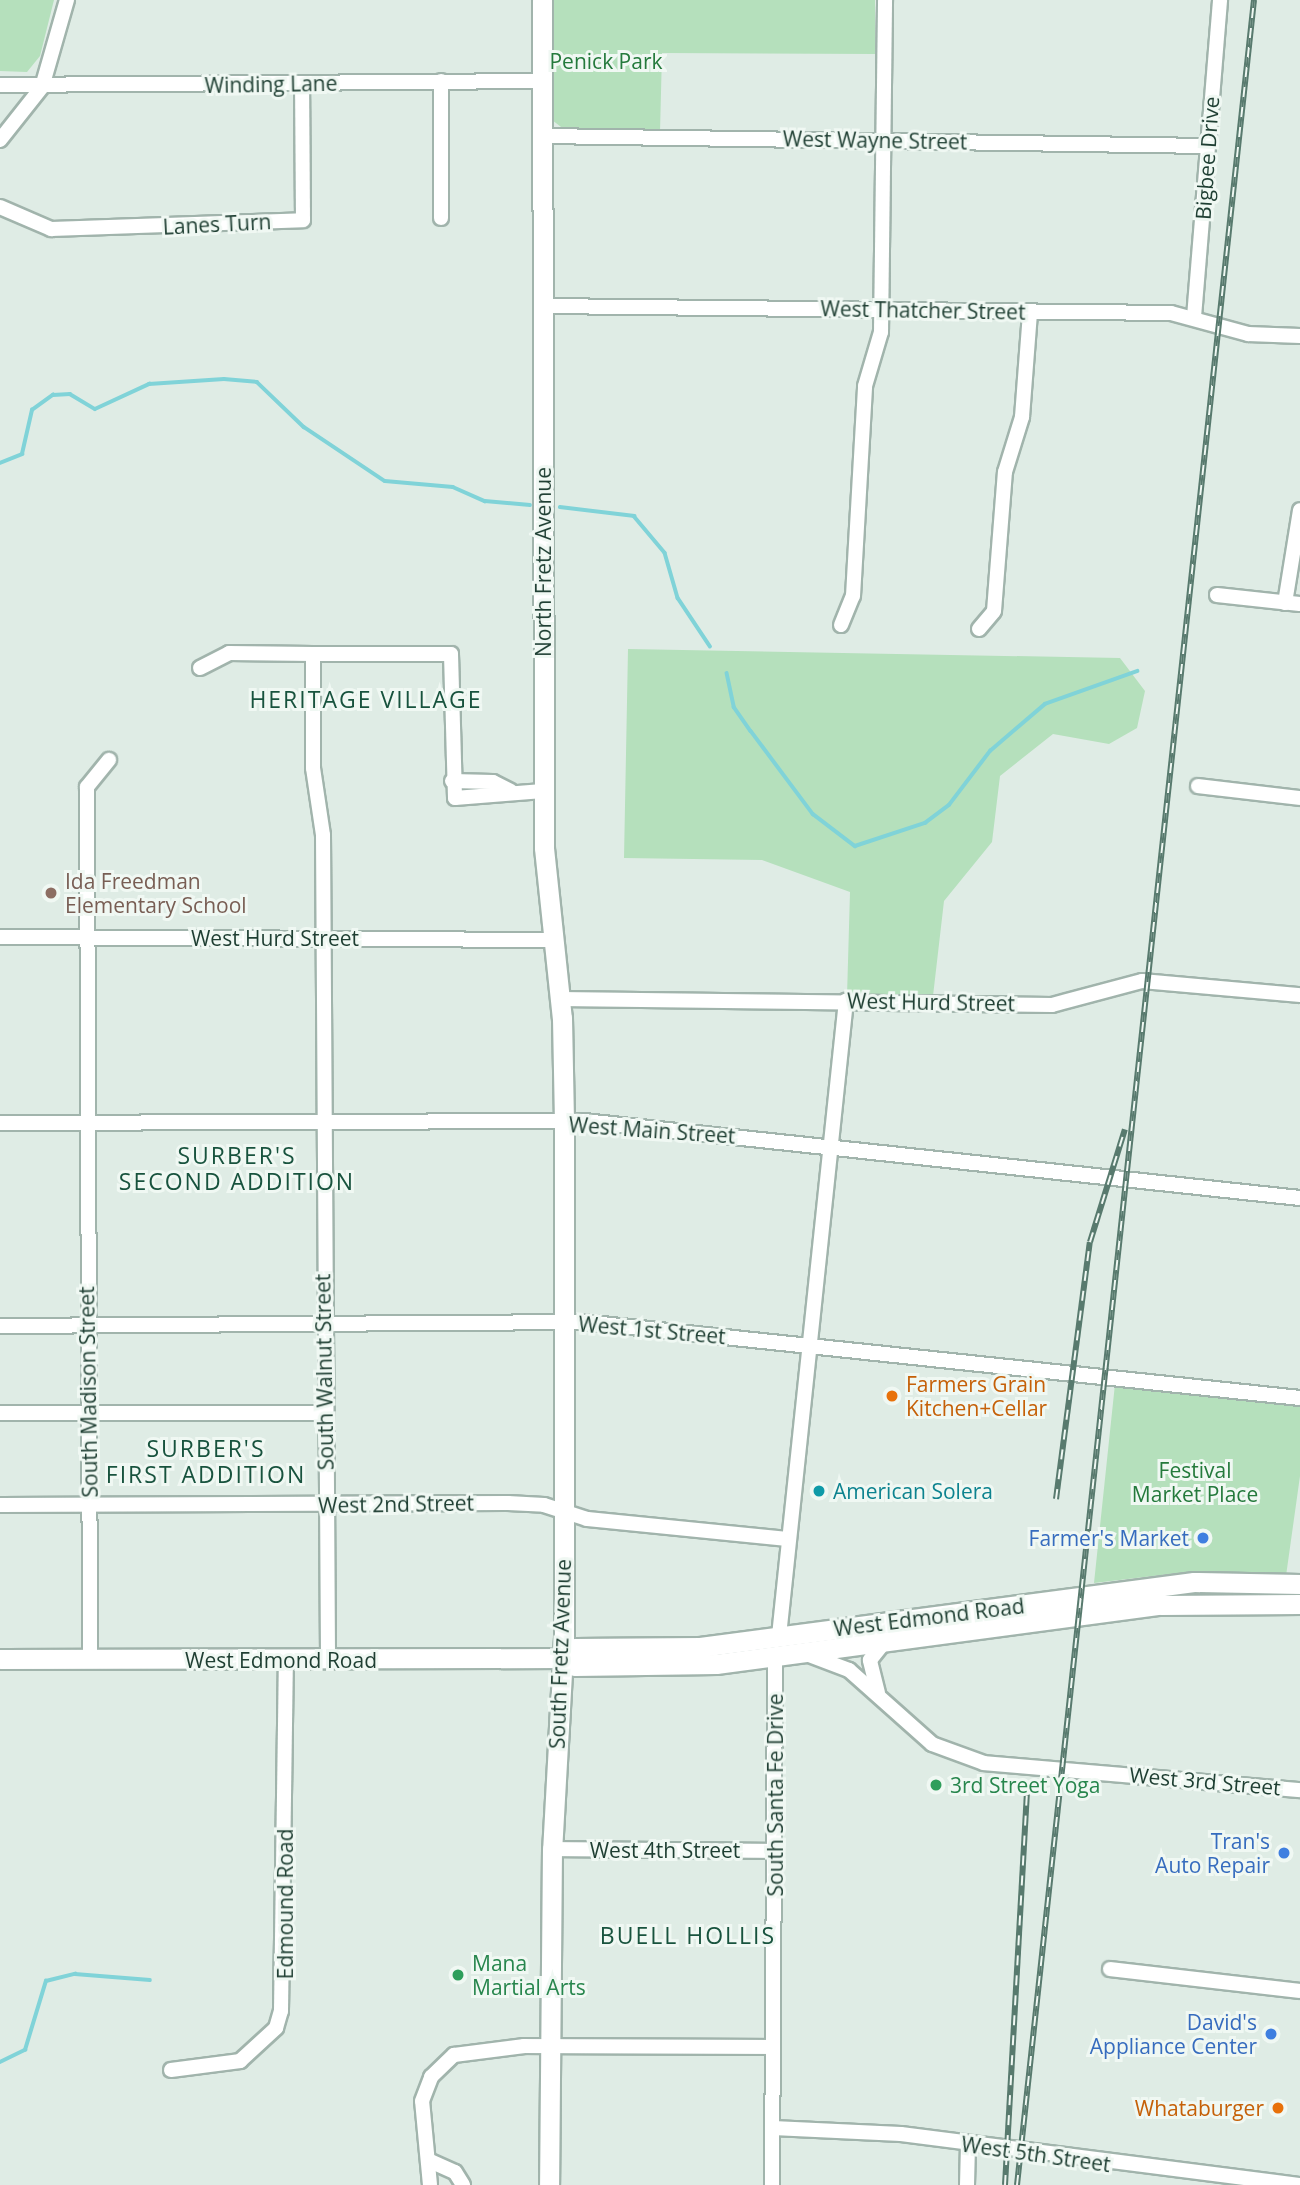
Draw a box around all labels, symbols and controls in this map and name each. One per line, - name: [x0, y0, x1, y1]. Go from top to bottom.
- park label: Penick Park: [549, 48, 663, 74]
- street label: Winding Lane: [204, 70, 338, 98]
- street label: Bigbee Drive: [1190, 95, 1224, 221]
- street label: West Wayne Street: [783, 126, 967, 154]
- street label: Lanes Turn: [162, 209, 272, 239]
- street label: West Thatcher Street: [820, 296, 1026, 324]
- street label: North Fretz Avenue: [530, 467, 556, 657]
- district label: HERITAGE VILLAGE: [251, 685, 481, 713]
- place label: Ida Freedman Elementary School: [65, 868, 247, 918]
- marker: Ida Freedman Elementary School: [43, 885, 59, 901]
- street label: West Hurd Street: [191, 925, 359, 951]
- street label: West Hurd Street: [847, 988, 1015, 1016]
- street label: West Main Street: [568, 1112, 736, 1148]
- district label: SURBER'S SECOND ADDITION: [121, 1141, 353, 1195]
- street label: South Walnut Street: [310, 1274, 338, 1470]
- street label: South Madison Street: [74, 1286, 102, 1498]
- street label: West 1st Street: [577, 1311, 727, 1349]
- place label: Farmers Grain Kitchen+Cellar: [906, 1371, 1047, 1421]
- marker: Farmers Grain Kitchen+Cellar: [884, 1388, 900, 1404]
- district label: SURBER'S FIRST ADDITION: [108, 1434, 304, 1488]
- park label: Festival Market Place: [1132, 1457, 1258, 1507]
- place label: American Solera: [833, 1478, 993, 1504]
- marker: American Solera: [811, 1483, 827, 1499]
- street label: West 2nd Street: [318, 1490, 474, 1518]
- place label: Farmer's Market: [1029, 1525, 1189, 1551]
- marker: Farmer's Market: [1195, 1530, 1211, 1546]
- street label: South Fretz Avenue: [544, 1559, 576, 1749]
- street label: West Edmond Road: [832, 1593, 1026, 1641]
- street label: West Edmond Road: [185, 1647, 377, 1673]
- street label: South Santa Fe Drive: [762, 1693, 788, 1897]
- street label: West 3rd Street: [1128, 1762, 1282, 1800]
- place label: 3rd Street Yoga: [950, 1772, 1100, 1798]
- marker: 3rd Street Yoga: [928, 1777, 944, 1793]
- place label: Tran's Auto Repair: [1155, 1828, 1270, 1878]
- street label: Edmound Road: [272, 1829, 298, 1979]
- street label: West 4th Street: [590, 1837, 740, 1863]
- marker: Tran's Auto Repair: [1276, 1845, 1292, 1861]
- district label: BUELL HOLLIS: [601, 1921, 775, 1949]
- place label: Mana Martial Arts: [472, 1950, 586, 2000]
- marker: Mana Martial Arts: [450, 1967, 466, 1983]
- place label: David's Appliance Center: [1090, 2009, 1257, 2059]
- marker: David's Appliance Center: [1263, 2026, 1279, 2042]
- place label: Whataburger: [1135, 2095, 1264, 2121]
- marker: Whataburger: [1270, 2100, 1286, 2116]
- street label: West 5th Street: [960, 2131, 1112, 2177]

